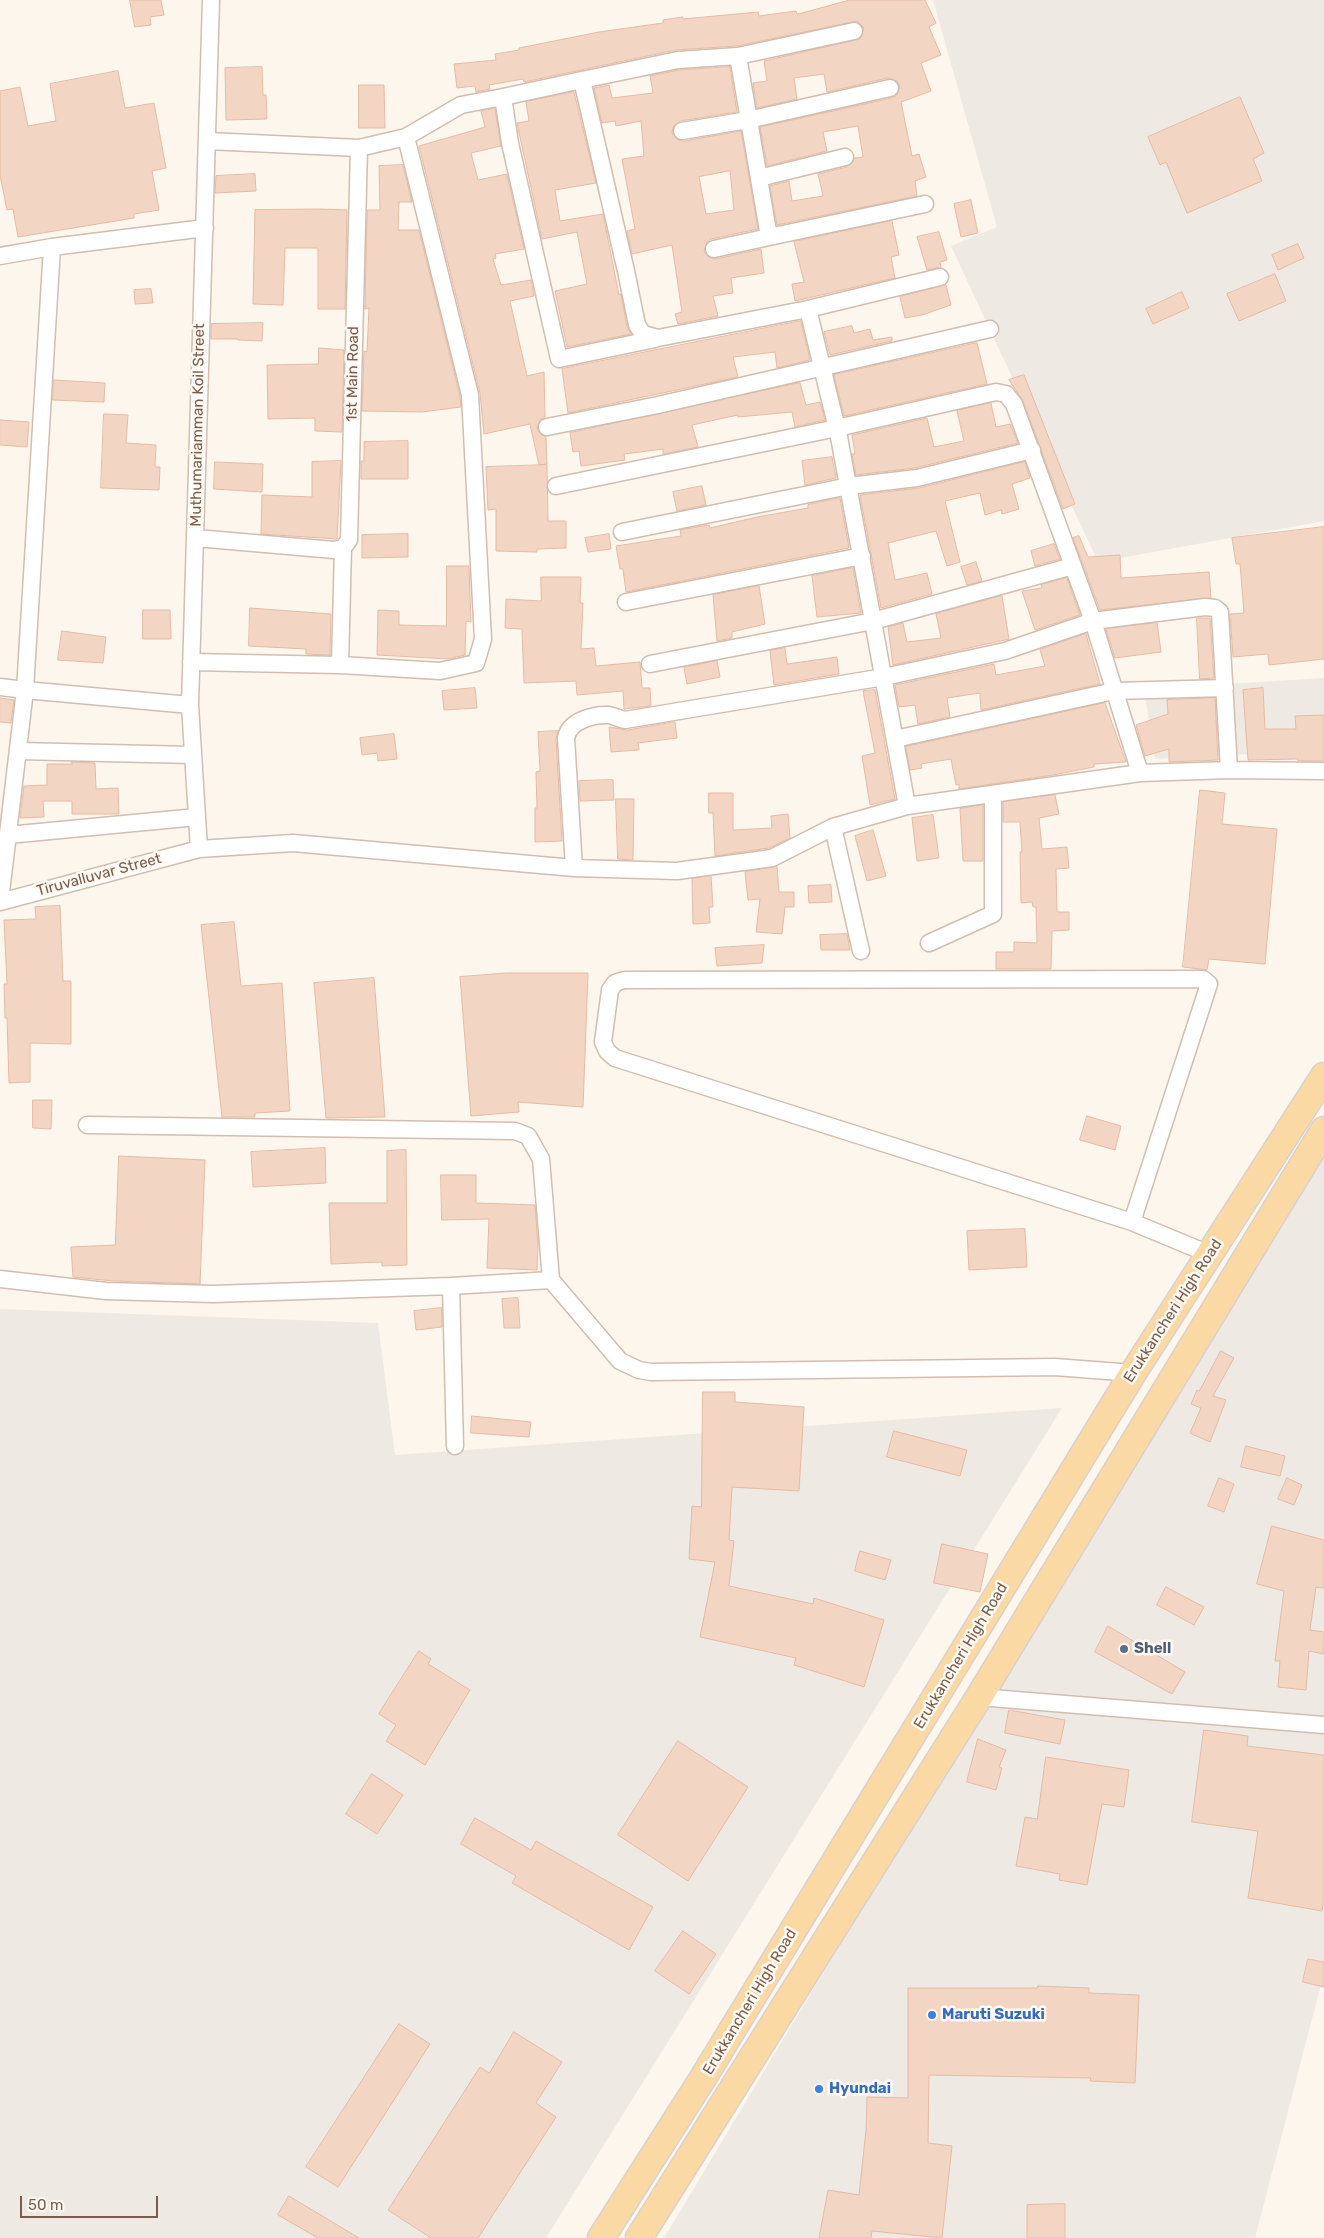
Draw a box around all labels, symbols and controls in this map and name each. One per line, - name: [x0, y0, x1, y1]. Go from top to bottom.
- street label: Muthumariamman Koil Street: [187, 323, 209, 527]
- street label: 1st Main Road: [343, 326, 363, 422]
- street label: Tiruvalluvar Street: [35, 850, 163, 900]
- street label: Erukkancheri High Road: [1120, 1236, 1226, 1386]
- street label: Erukkancheri High Road: [910, 1580, 1012, 1732]
- place label: Shell: [1134, 1640, 1171, 1658]
- marker: Shell: [1118, 1643, 1130, 1655]
- street label: Erukkancheri High Road: [699, 1926, 801, 2078]
- place label: Maruti Suzuki: [942, 2006, 1045, 2024]
- marker: Maruti Suzuki: [926, 2009, 938, 2021]
- place label: Hyundai: [829, 2080, 891, 2098]
- marker: Hyundai: [813, 2083, 825, 2095]
- scale bar: [22, 2186, 160, 2218]
- text: 50 m: [28, 2196, 63, 2214]

